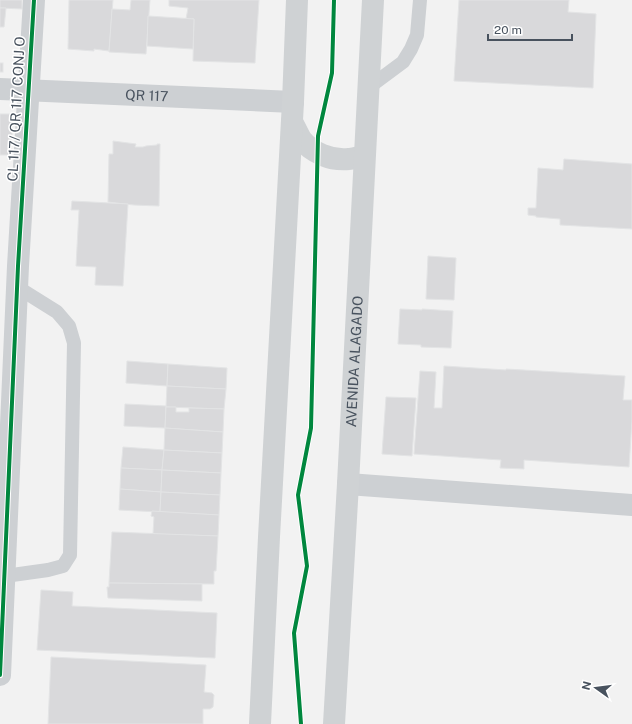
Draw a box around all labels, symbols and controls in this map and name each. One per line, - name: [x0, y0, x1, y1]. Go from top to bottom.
- scale bar: [488, 16, 572, 42]
- text: 20 m: [494, 23, 522, 37]
- street label: CL 117/ QR 117 CONJ O: [4, 36, 28, 182]
- street label: QR 117: [125, 87, 169, 104]
- street label: AVENIDA ALAGADO: [343, 295, 366, 428]
- north arrow: [576, 668, 616, 708]
- text: N: [579, 680, 593, 691]

